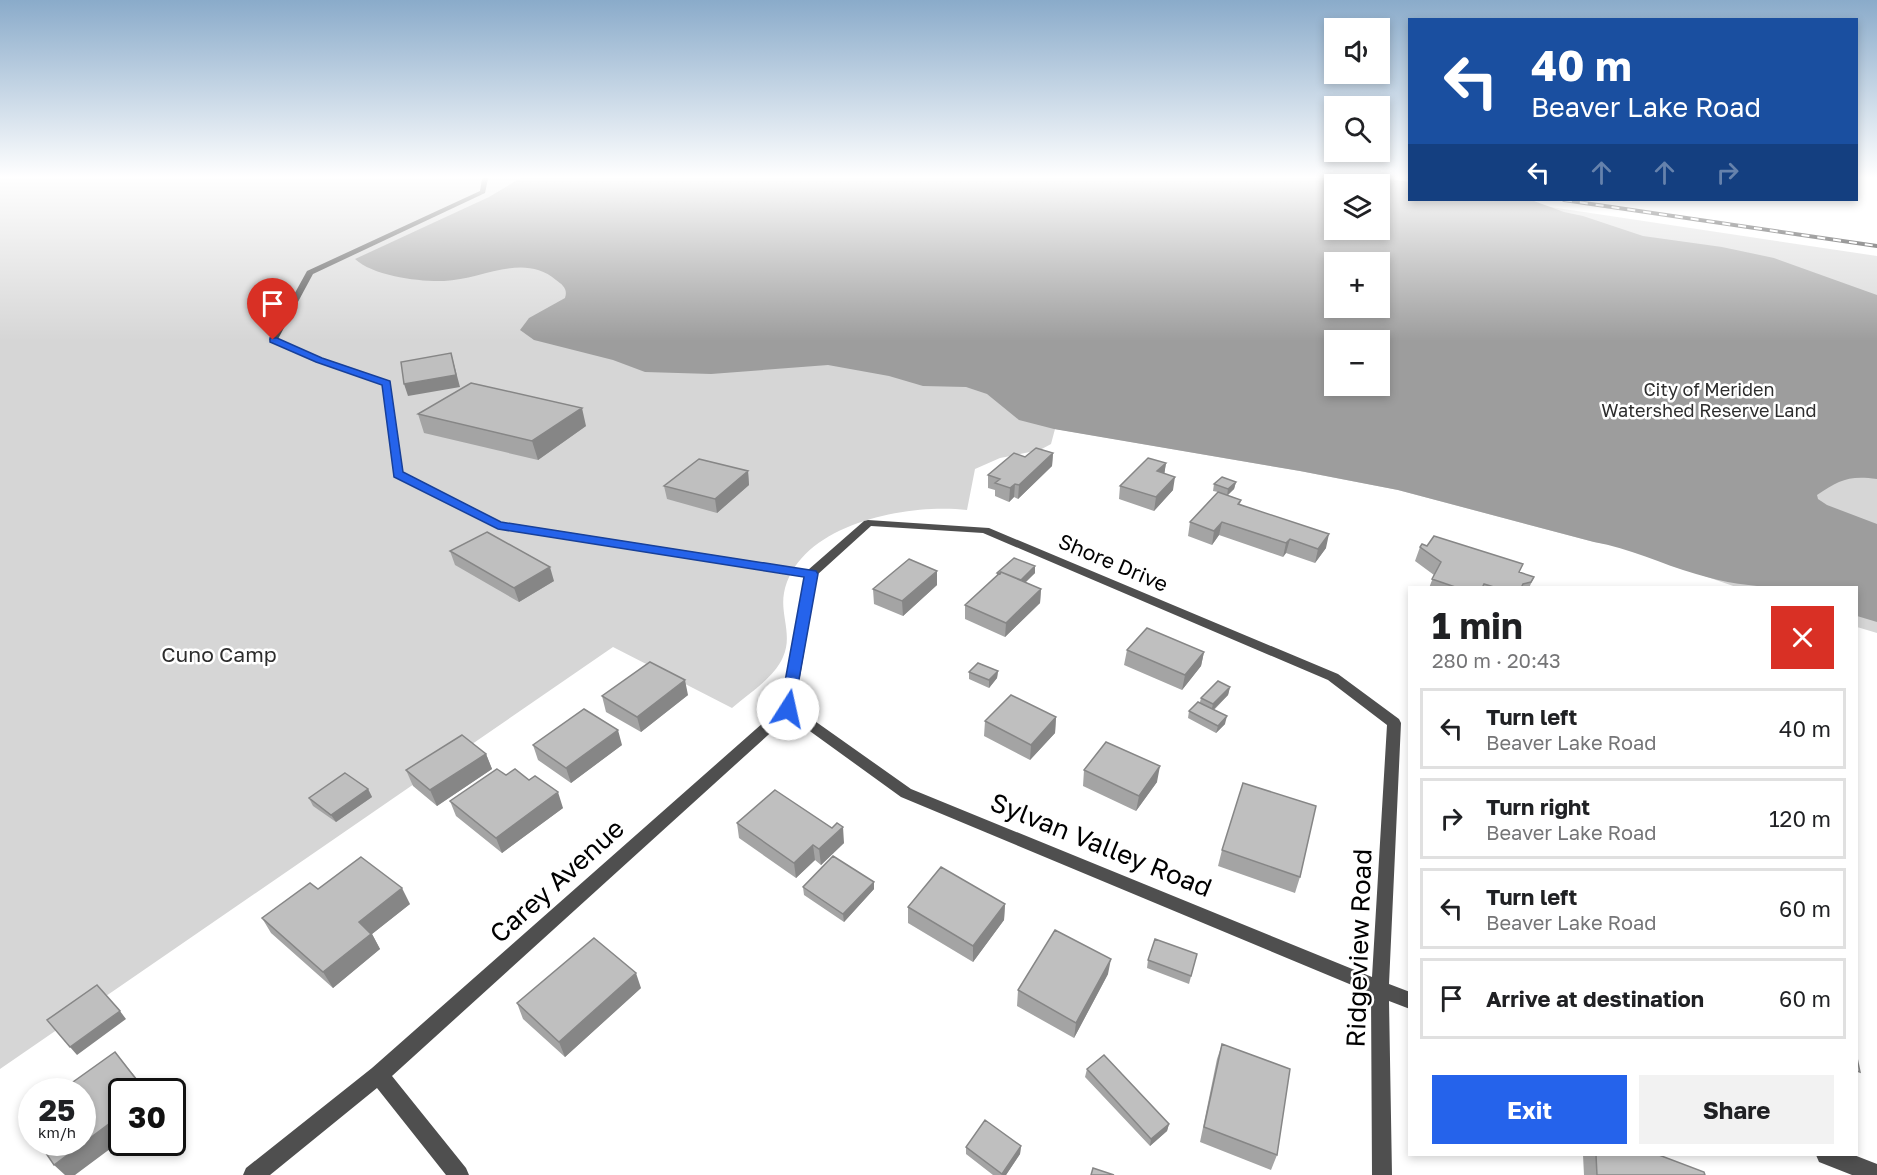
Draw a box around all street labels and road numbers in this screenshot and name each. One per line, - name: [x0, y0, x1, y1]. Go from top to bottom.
- street label: Shore Drive: [1055, 527, 1172, 597]
- street label: Sylvan Valley Road: [986, 786, 1216, 903]
- street label: Carey Avenue: [483, 812, 630, 949]
- street label: Ridgeview Road: [1340, 848, 1377, 1048]

